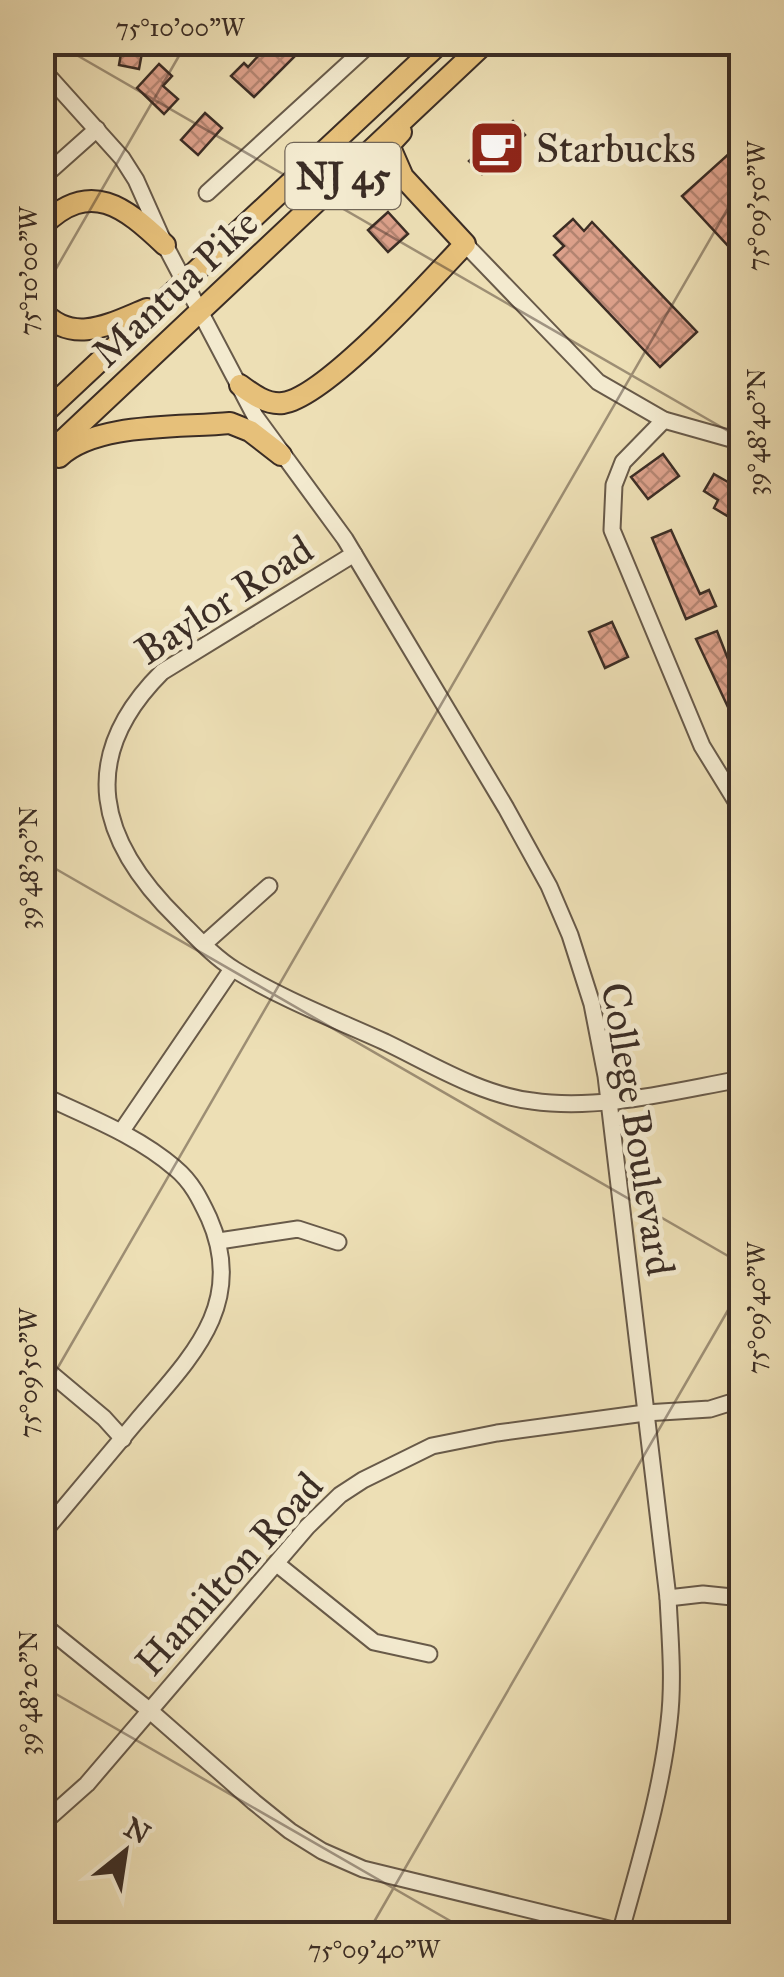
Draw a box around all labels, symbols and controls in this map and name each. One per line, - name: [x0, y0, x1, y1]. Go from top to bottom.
- text: 75°10'00"W: [115, 12, 246, 43]
- cafe icon: Starbucks: [467, 118, 527, 178]
- place label: Starbucks: [536, 124, 696, 173]
- text: 75°09'50"W: [741, 140, 772, 271]
- road number: NJ 45: [286, 143, 400, 209]
- street label: Mantua Pike: [82, 199, 268, 377]
- text: 75°10'00"W: [13, 205, 44, 336]
- text: 39°48'40"N: [741, 368, 772, 496]
- street label: Baylor Road: [126, 525, 322, 675]
- text: 39°48'30"N: [13, 806, 44, 930]
- street label: College Boulevard: [591, 979, 685, 1279]
- text: 75°09'40"W: [741, 1241, 772, 1374]
- text: 75°09'50"W: [13, 1307, 44, 1438]
- street label: Hamilton Road: [125, 1462, 333, 1686]
- text: 39°48'20"N: [13, 1630, 44, 1756]
- north arrow: [75, 1802, 175, 1902]
- text: N: [118, 1810, 157, 1852]
- text: 75°09'40"W: [308, 1934, 441, 1965]

